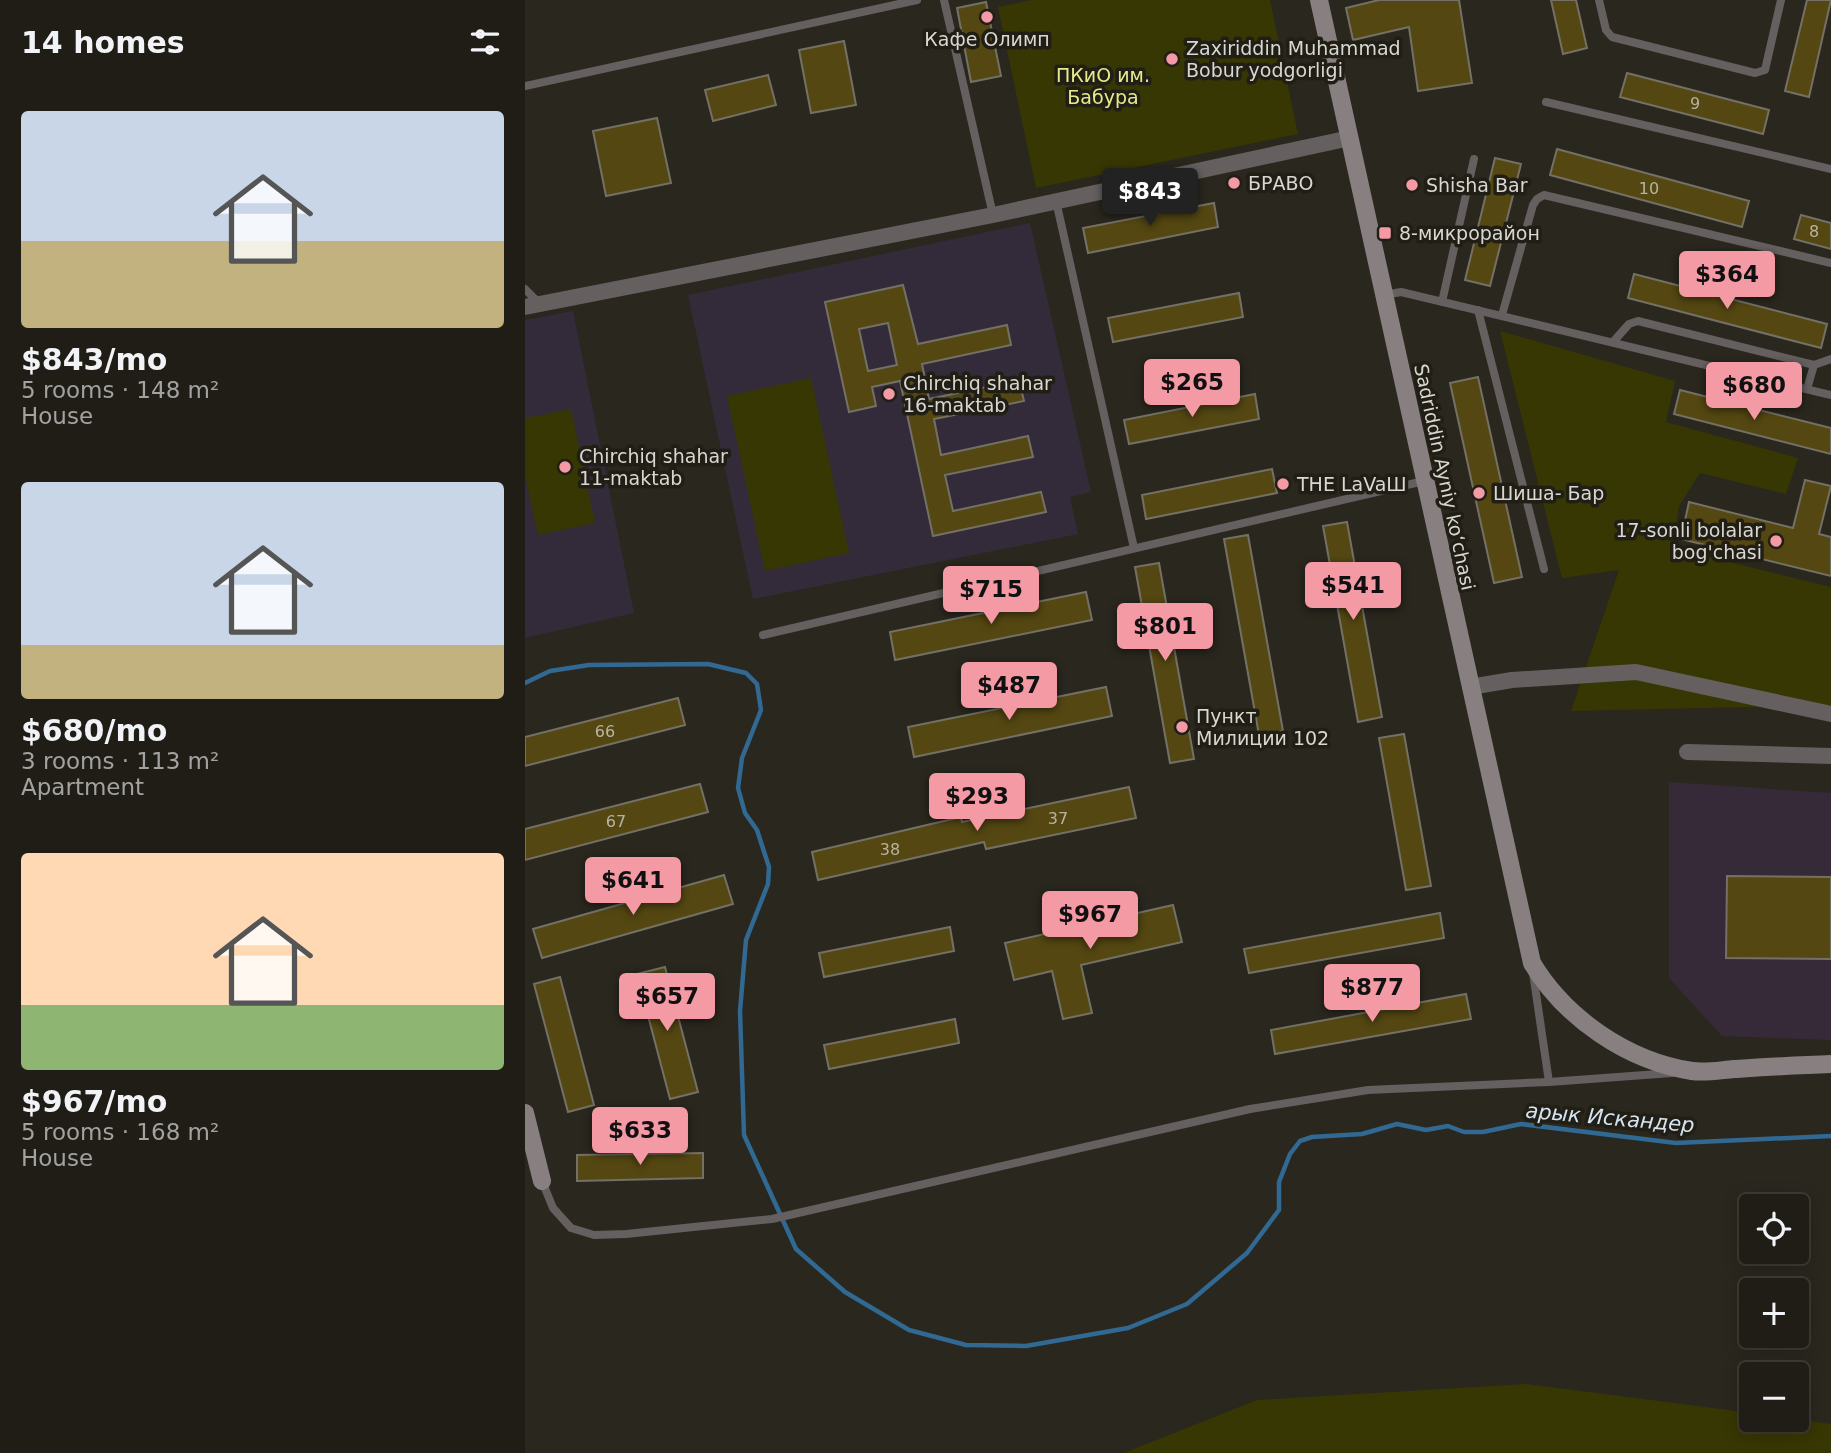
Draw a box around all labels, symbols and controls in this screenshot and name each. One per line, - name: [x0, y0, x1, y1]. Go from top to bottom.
- marker: Кафе Олимп: [979, 9, 995, 25]
- icon: filters: [466, 23, 504, 61]
- text: 14 homes: [21, 25, 185, 60]
- place label: Кафе Олимп: [924, 28, 1050, 50]
- place label: Zaxiriddin Muhammad Bobur yodgorligi: [1186, 37, 1401, 81]
- marker: Zaxiriddin Muhammad Bobur yodgorligi: [1164, 51, 1180, 67]
- park label: ПКиО им. Бабура: [1056, 64, 1150, 108]
- house number: 9: [1690, 94, 1700, 113]
- icon: home: [200, 156, 326, 282]
- pin: $843: [1109, 168, 1191, 228]
- place label: БРАВО: [1248, 172, 1313, 194]
- place label: Shisha Bar: [1426, 174, 1528, 196]
- marker: БРАВО: [1226, 175, 1242, 191]
- marker: Shisha Bar: [1404, 177, 1420, 193]
- text: $843: [1118, 178, 1182, 204]
- house number: 10: [1639, 179, 1659, 198]
- place label: 8-микрорайон: [1399, 222, 1540, 244]
- house number: 8: [1809, 222, 1819, 241]
- marker: 8-микрорайон: [1377, 225, 1393, 241]
- pin: $364: [1686, 252, 1768, 311]
- text: $364: [1695, 261, 1759, 287]
- text: $843/mo: [21, 342, 167, 377]
- pin: $265: [1151, 360, 1233, 419]
- street label: Sadriddin Ayniy ko‘chasi: [1410, 362, 1480, 592]
- pin: $680: [1713, 362, 1795, 422]
- text: $265: [1160, 369, 1224, 395]
- place label: Chirchiq shahar 16-maktab: [903, 372, 1052, 416]
- text: $680: [1722, 372, 1786, 398]
- text: 5 rooms · 148 m²: [21, 377, 219, 403]
- marker: Chirchiq shahar 16-maktab: [881, 386, 897, 402]
- text: House: [21, 403, 93, 429]
- place label: Chirchiq shahar 11-maktab: [579, 445, 728, 489]
- marker: Chirchiq shahar 11-maktab: [557, 459, 573, 475]
- place label: THE LaVaШ: [1296, 473, 1407, 495]
- marker: THE LaVaШ: [1275, 476, 1291, 492]
- place label: Шиша- Бар: [1493, 482, 1604, 504]
- marker: Шиша- Бар: [1471, 485, 1487, 501]
- place label: 17-sonli bolalar bog'chasi: [1615, 519, 1762, 563]
- icon: home: [200, 527, 326, 653]
- marker: 17-sonli bolalar bog'chasi: [1768, 533, 1784, 549]
- pin: $541: [1312, 562, 1394, 622]
- pin: $715: [950, 566, 1032, 626]
- text: $541: [1321, 572, 1385, 598]
- text: $715: [959, 576, 1023, 602]
- pin: $801: [1124, 604, 1206, 663]
- text: $801: [1133, 613, 1197, 639]
- pin: $487: [968, 662, 1050, 722]
- text: $487: [977, 672, 1041, 698]
- place label: Пункт Милиции 102: [1196, 705, 1329, 749]
- text: $680/mo: [21, 713, 167, 748]
- marker: Пункт Милиции 102: [1174, 719, 1190, 735]
- house number: 66: [595, 722, 615, 741]
- text: 3 rooms · 113 m²: [21, 748, 219, 774]
- text: Apartment: [21, 774, 144, 800]
- pin: $293: [936, 774, 1018, 833]
- text: $293: [945, 783, 1009, 809]
- house number: 37: [1048, 809, 1068, 828]
- house number: 67: [606, 812, 626, 831]
- house number: 38: [880, 840, 900, 859]
- pin: $641: [592, 858, 674, 917]
- text: $641: [601, 867, 665, 893]
- pin: $967: [1049, 892, 1131, 951]
- icon: home: [200, 898, 326, 1024]
- text: $967: [1058, 901, 1122, 927]
- pin: $877: [1331, 964, 1413, 1024]
- pin: $657: [626, 974, 708, 1033]
- text: $877: [1340, 974, 1404, 1000]
- text: $657: [635, 983, 699, 1009]
- text: $967/mo: [21, 1084, 167, 1119]
- water label: арык Искандер: [1525, 1099, 1695, 1137]
- pin: $633: [599, 1108, 681, 1167]
- text: $633: [608, 1117, 672, 1143]
- text: 5 rooms · 168 m²: [21, 1119, 219, 1145]
- text: House: [21, 1145, 93, 1171]
- map controls: [1739, 1194, 1809, 1432]
- button: locate: [1739, 1194, 1809, 1264]
- button: +: [1739, 1278, 1809, 1348]
- button: −: [1739, 1362, 1809, 1432]

